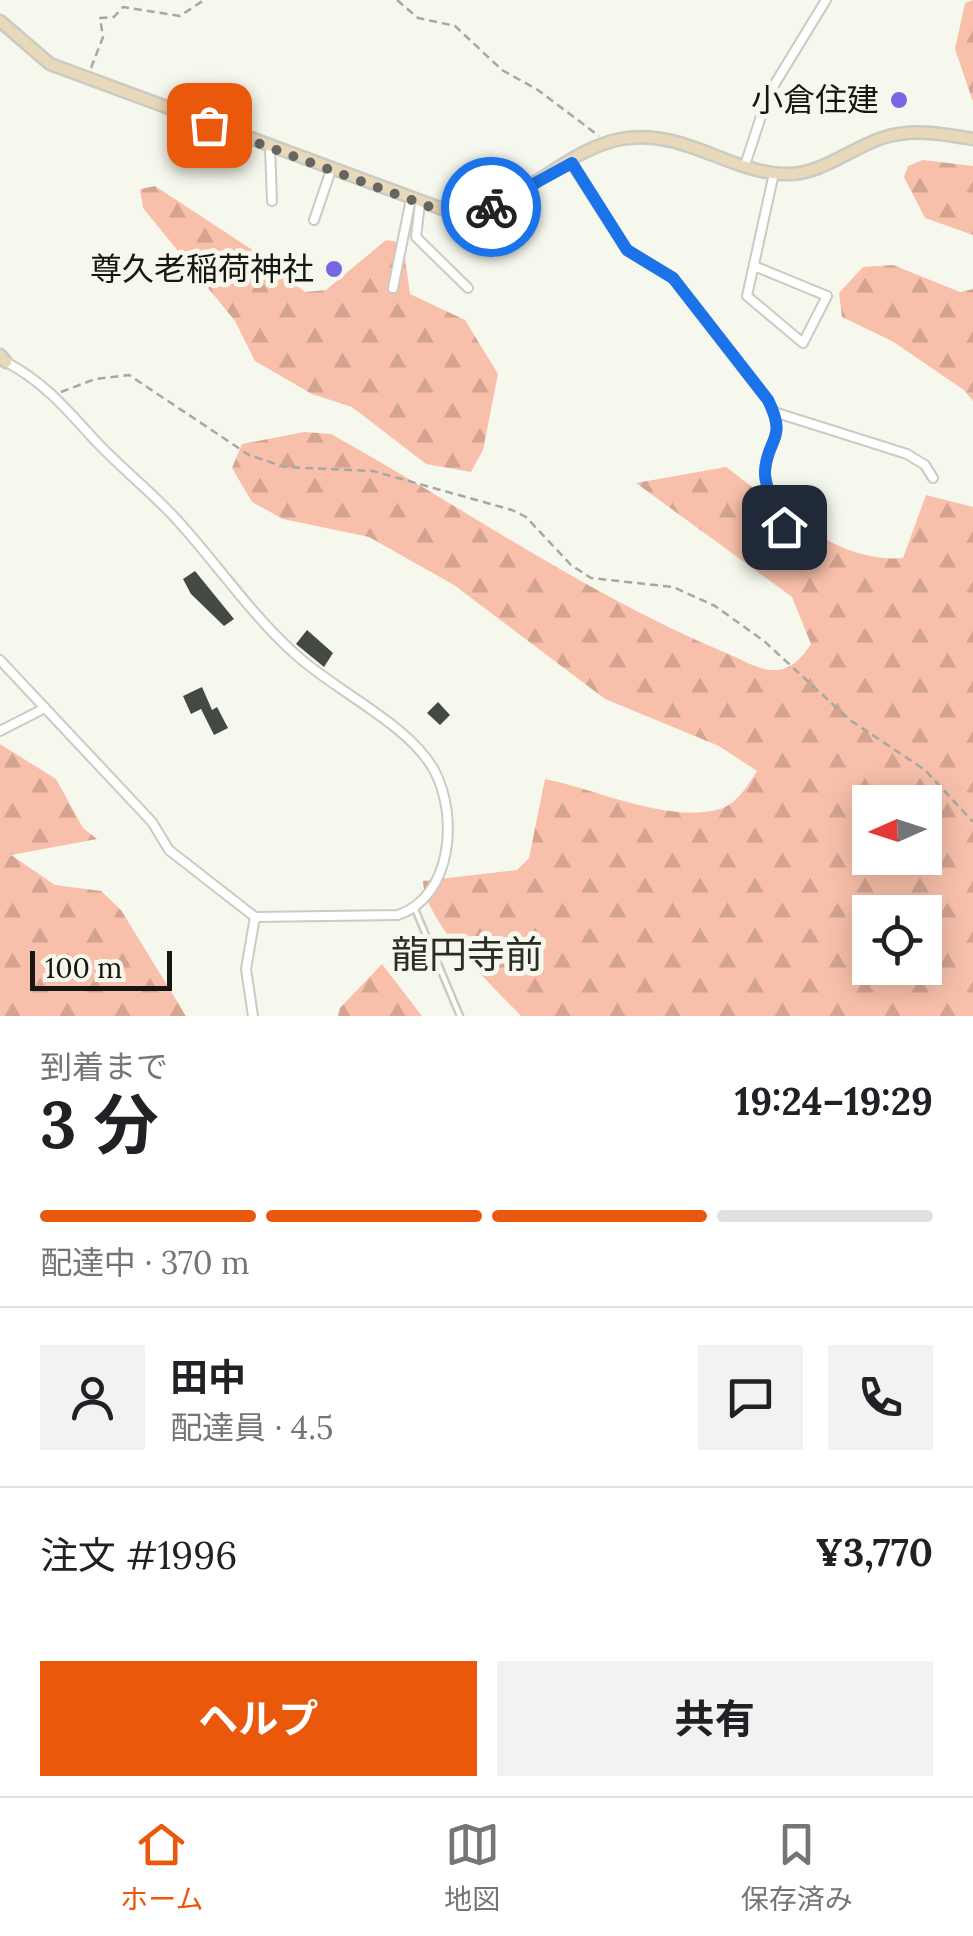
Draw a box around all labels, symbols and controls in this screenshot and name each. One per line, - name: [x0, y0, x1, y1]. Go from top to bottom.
- place label: 小倉住建: [751, 79, 879, 120]
- pin: [167, 83, 252, 168]
- marker: 小倉住建: [888, 89, 910, 111]
- icon: bag: [182, 98, 237, 153]
- courier: [441, 157, 541, 257]
- icon: bike: [464, 180, 519, 235]
- place label: 尊久老稲荷神社: [90, 248, 314, 289]
- marker: 尊久老稲荷神社: [323, 258, 345, 280]
- pin: [742, 485, 827, 570]
- icon: home: [757, 500, 812, 555]
- north arrow: [852, 785, 942, 875]
- map controls: [852, 785, 942, 985]
- button: locate: [852, 895, 942, 985]
- district label: 龍円寺前: [391, 930, 543, 978]
- scale bar: [30, 946, 172, 990]
- text: 100 m: [45, 950, 122, 986]
- text: 到着まで: [40, 1046, 168, 1087]
- text: 19:24–19:29: [735, 1077, 933, 1125]
- text: 3 分: [40, 1083, 159, 1166]
- text: 配達中 · 370 m: [40, 1242, 250, 1283]
- button: person: [40, 1345, 145, 1450]
- button: chat: [698, 1345, 803, 1450]
- button: phone: [828, 1345, 933, 1450]
- text: 田中: [170, 1353, 246, 1401]
- text: 配達員 · 4.5: [170, 1407, 334, 1448]
- text: ¥3,770: [816, 1528, 933, 1576]
- text: 注文 #1996: [40, 1531, 237, 1579]
- button: ヘルプ: [40, 1661, 477, 1776]
- button: 共有: [497, 1661, 933, 1776]
- tab: ホーム: [120, 1817, 203, 1917]
- tab: 地図: [444, 1817, 500, 1917]
- tab: 保存済み: [741, 1817, 853, 1917]

